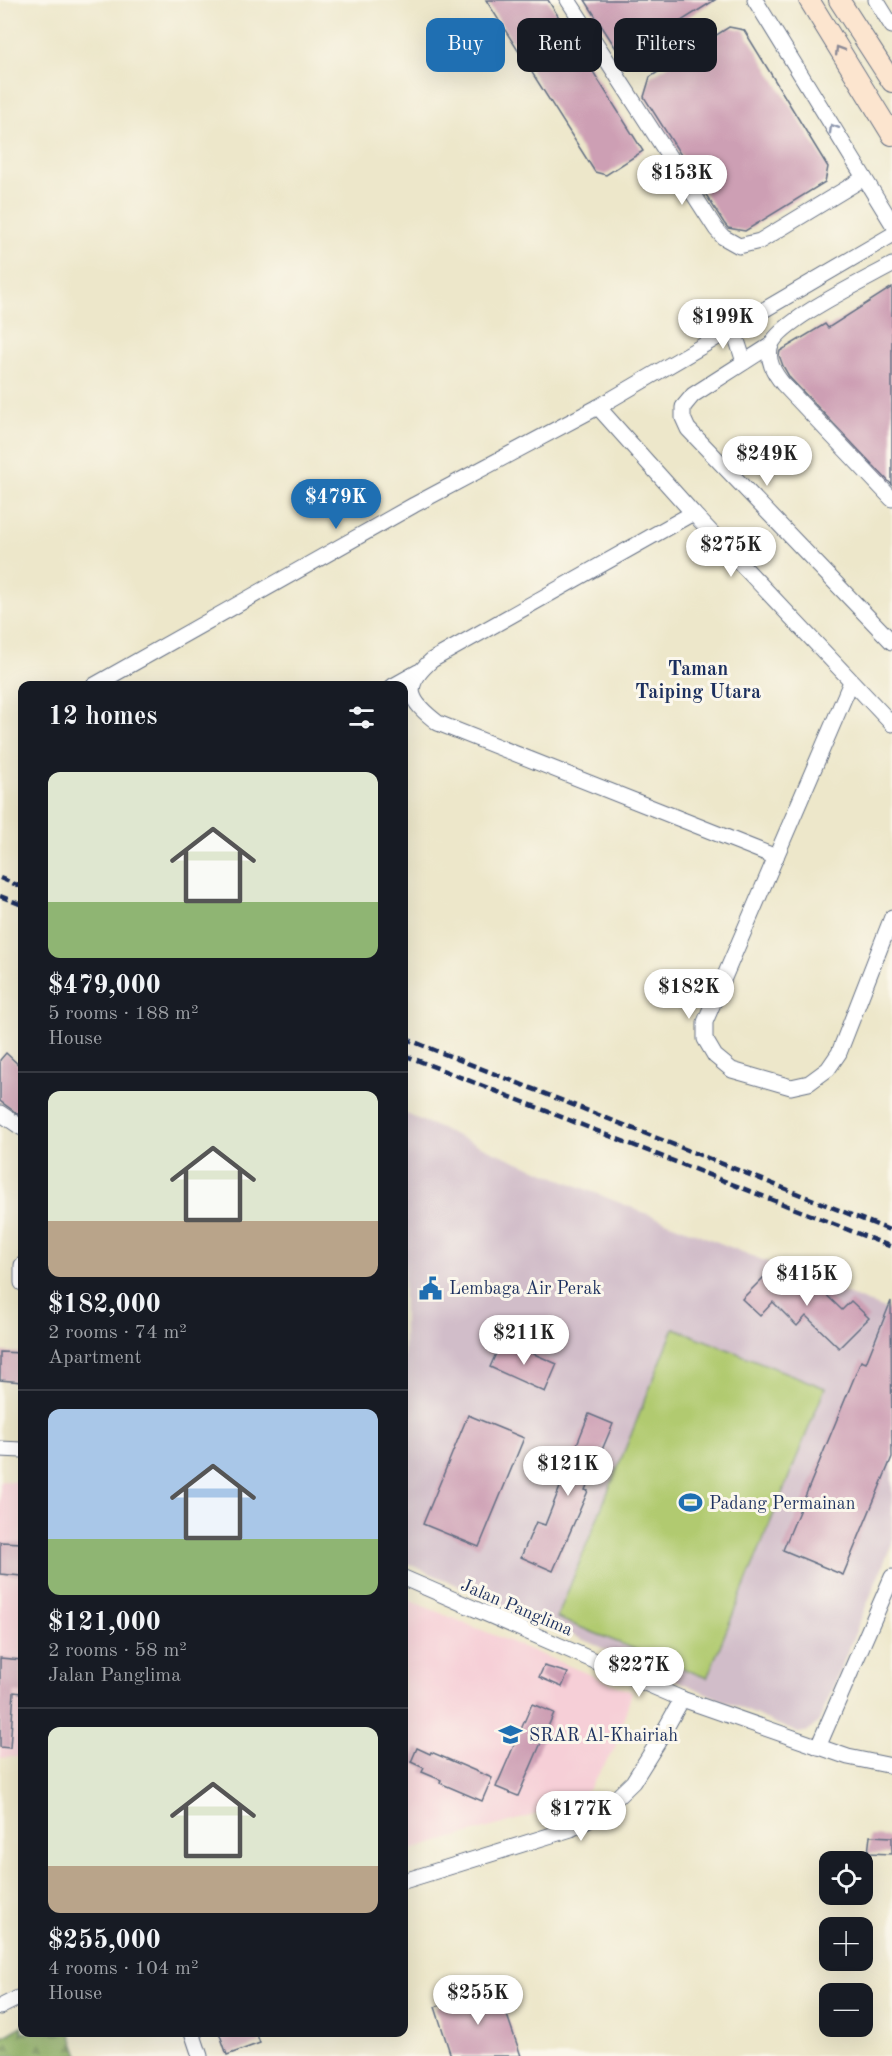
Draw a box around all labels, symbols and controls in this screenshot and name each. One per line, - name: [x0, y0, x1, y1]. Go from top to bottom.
- chip: Buy: [426, 18, 505, 72]
- chip: Rent: [517, 18, 602, 72]
- chip: Filters: [614, 18, 717, 72]
- one-way arrow: [835, 46, 847, 56]
- one-way arrow: [829, 124, 841, 134]
- pin: $153K: [640, 155, 724, 206]
- text: $153K: [651, 164, 713, 184]
- pin: $199K: [681, 299, 765, 350]
- text: $199K: [692, 308, 754, 328]
- pin: $249K: [725, 436, 809, 487]
- text: $249K: [736, 445, 798, 465]
- pin: $479K: [294, 479, 378, 530]
- text: $479K: [305, 488, 367, 508]
- pin: $275K: [689, 527, 773, 578]
- text: $275K: [700, 536, 762, 556]
- district label: Taman Taiping Utara: [635, 660, 761, 703]
- icon: filters: [345, 701, 378, 734]
- text: 12 homes: [48, 704, 157, 730]
- icon: home: [159, 811, 267, 919]
- pin: $182K: [647, 969, 731, 1020]
- text: $479,000: [48, 973, 161, 999]
- text: $182K: [658, 978, 720, 998]
- text: 5 rooms · 188 m²: [48, 1004, 198, 1024]
- text: House: [48, 1029, 102, 1049]
- icon: home: [159, 1130, 267, 1238]
- pin: $415K: [765, 1256, 849, 1307]
- text: $415K: [776, 1265, 838, 1285]
- public building icon: Lembaga Air Perak: [418, 1275, 444, 1301]
- place label: Lembaga Air Perak: [449, 1280, 602, 1298]
- text: $182,000: [48, 1292, 161, 1318]
- pin: $211K: [482, 1315, 566, 1366]
- text: 2 rooms · 74 m²: [48, 1323, 187, 1343]
- text: $211K: [493, 1324, 555, 1344]
- text: Apartment: [48, 1348, 142, 1368]
- pin: $121K: [526, 1446, 610, 1497]
- icon: home: [159, 1448, 267, 1556]
- text: $121K: [537, 1455, 599, 1475]
- sports icon: Padang Permainan: [678, 1490, 704, 1516]
- place label: Padang Permainan: [709, 1495, 856, 1513]
- street label: Jalan Panglima: [458, 1576, 575, 1640]
- text: $121,000: [48, 1610, 161, 1636]
- text: 2 rooms · 58 m²: [48, 1641, 187, 1661]
- pin: $227K: [597, 1647, 681, 1698]
- text: $227K: [608, 1656, 670, 1676]
- text: Jalan Panglima: [48, 1666, 181, 1686]
- school or university icon: SRAR Al-Khairiah: [498, 1722, 524, 1748]
- place label: SRAR Al-Khairiah: [529, 1727, 678, 1745]
- icon: home: [159, 1766, 267, 1874]
- pin: $177K: [539, 1791, 623, 1842]
- text: $177K: [550, 1800, 612, 1820]
- map controls: [819, 1851, 873, 2037]
- button: locate: [819, 1851, 873, 1905]
- button: +: [819, 1917, 873, 1971]
- text: $255,000: [48, 1928, 161, 1954]
- text: 4 rooms · 104 m²: [48, 1959, 198, 1979]
- pin: $255K: [436, 1975, 520, 2026]
- button: −: [819, 1983, 873, 2037]
- text: House: [48, 1984, 102, 2004]
- text: $255K: [447, 1984, 509, 2004]

